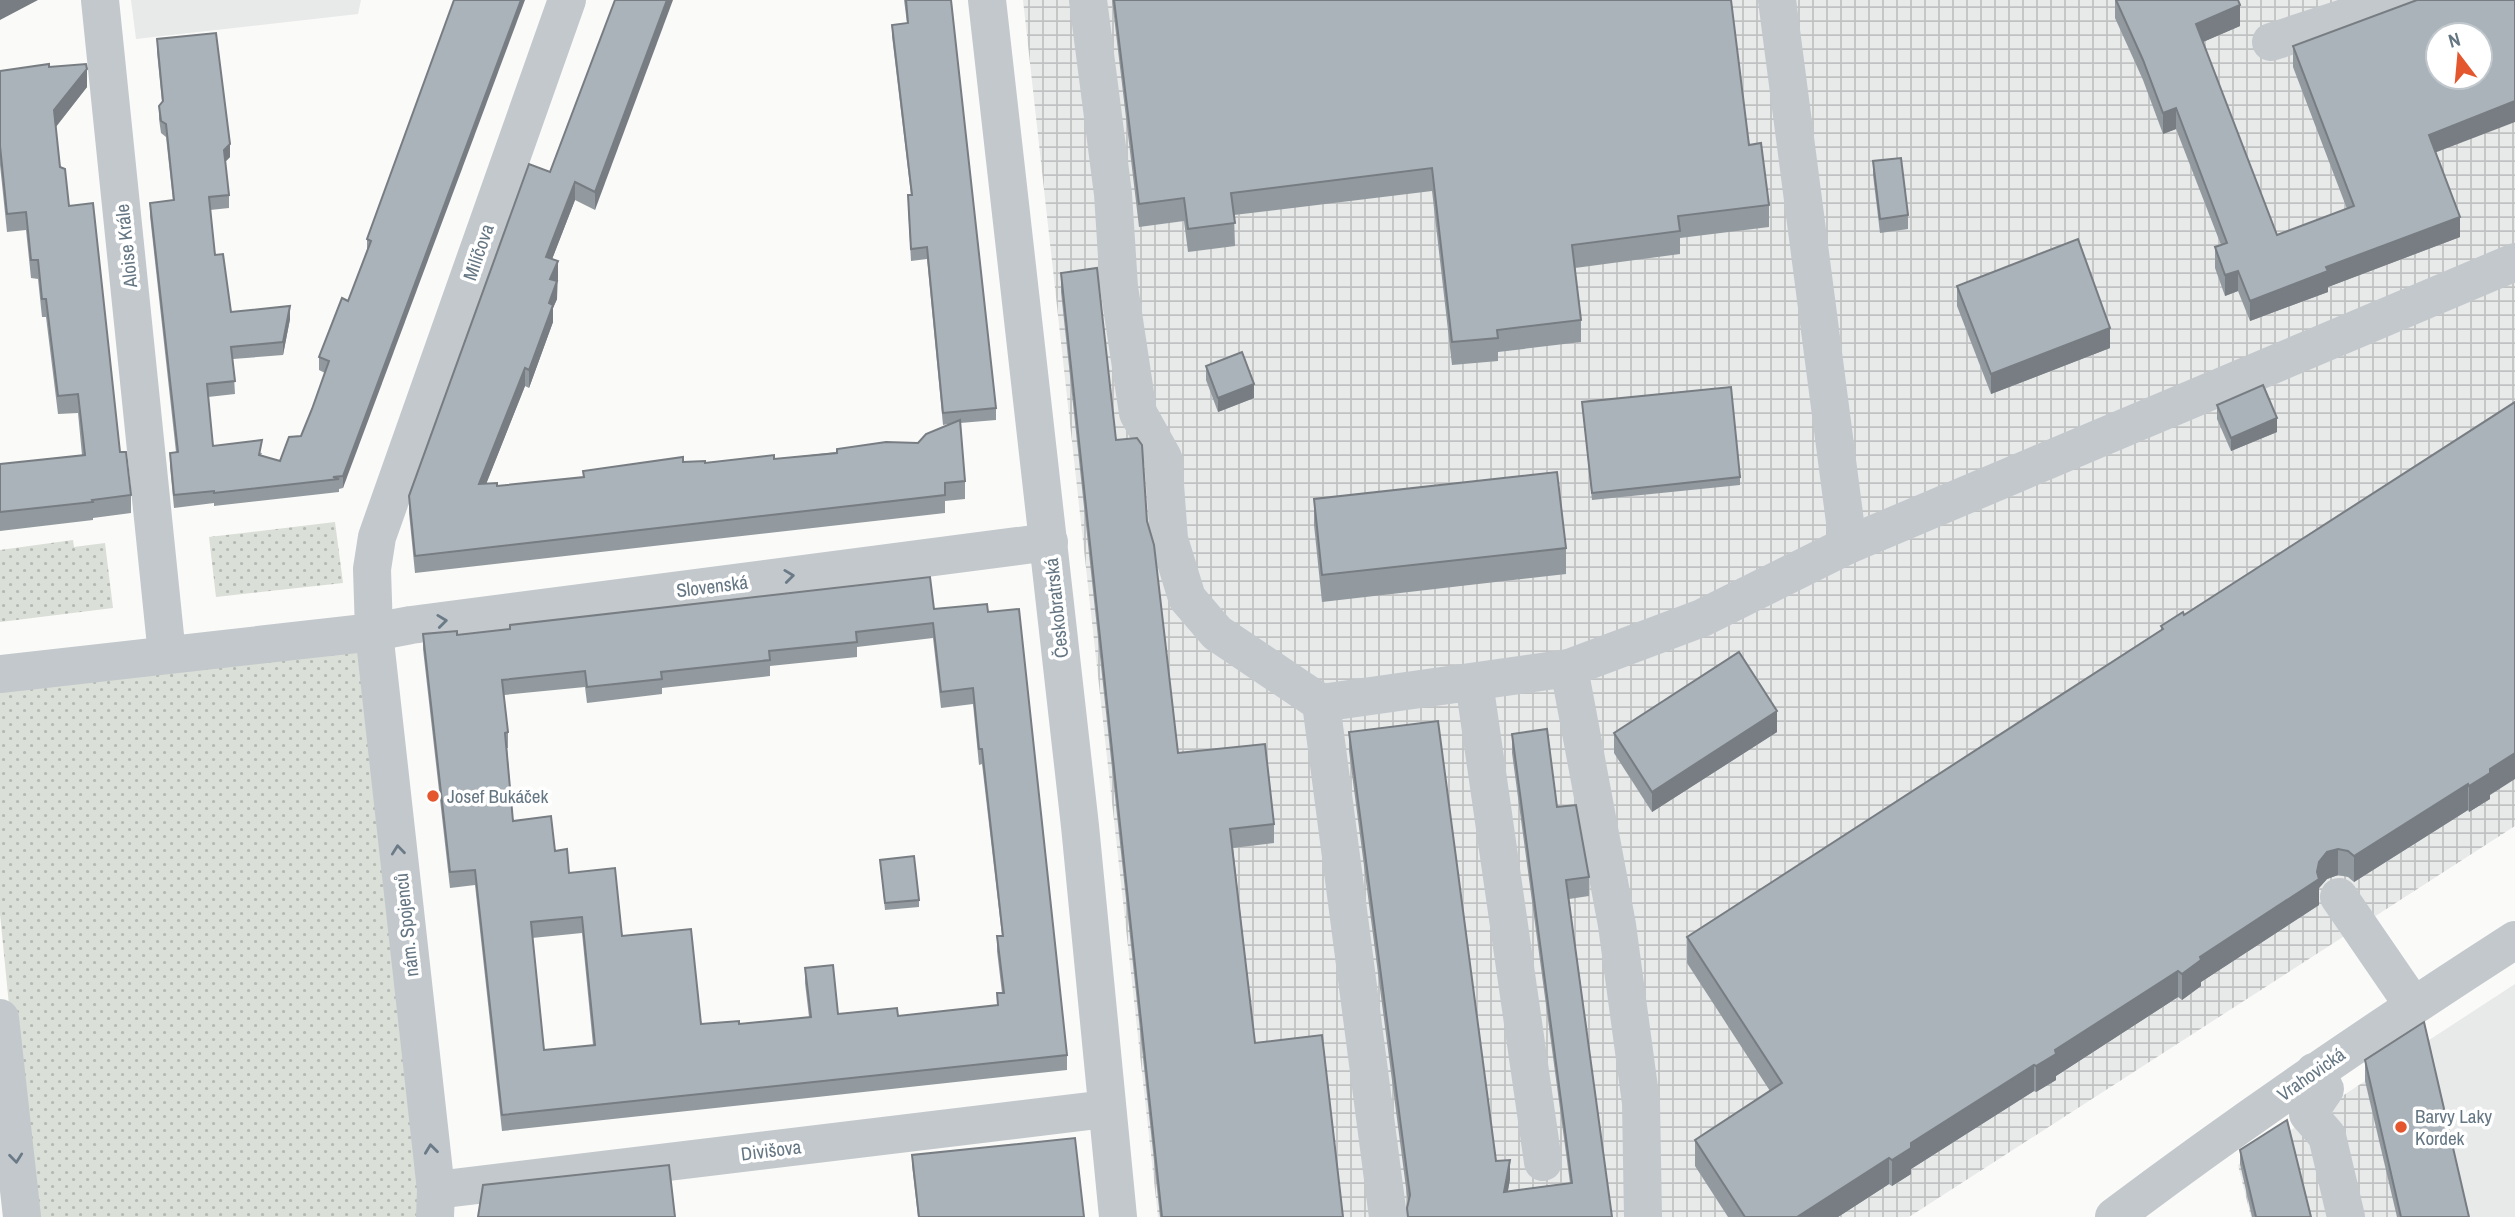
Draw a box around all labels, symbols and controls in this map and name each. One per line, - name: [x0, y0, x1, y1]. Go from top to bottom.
- north arrow: [2424, 21, 2494, 91]
- text: N: [2445, 26, 2463, 54]
- street label: Aloise Krále: [109, 203, 143, 290]
- street label: Milíčova: [456, 220, 500, 284]
- street label: Českobratrská: [1038, 556, 1074, 659]
- street label: Slovenská: [675, 569, 750, 603]
- one-way arrow: [783, 569, 794, 584]
- one-way arrow: [436, 613, 447, 628]
- place label: Josef Bukáček: [447, 783, 549, 809]
- marker: Josef Bukáček: [425, 788, 441, 804]
- one-way arrow: [391, 844, 406, 856]
- street label: nám. Spojenců: [388, 872, 424, 978]
- street label: Vrahovická: [2272, 1041, 2350, 1107]
- place label: Barvy Laky Kordek: [2415, 1103, 2492, 1151]
- marker: Barvy Laky Kordek: [2393, 1119, 2409, 1135]
- street label: Divišova: [739, 1133, 803, 1167]
- one-way arrow: [424, 1143, 439, 1154]
- one-way arrow: [8, 1153, 23, 1164]

